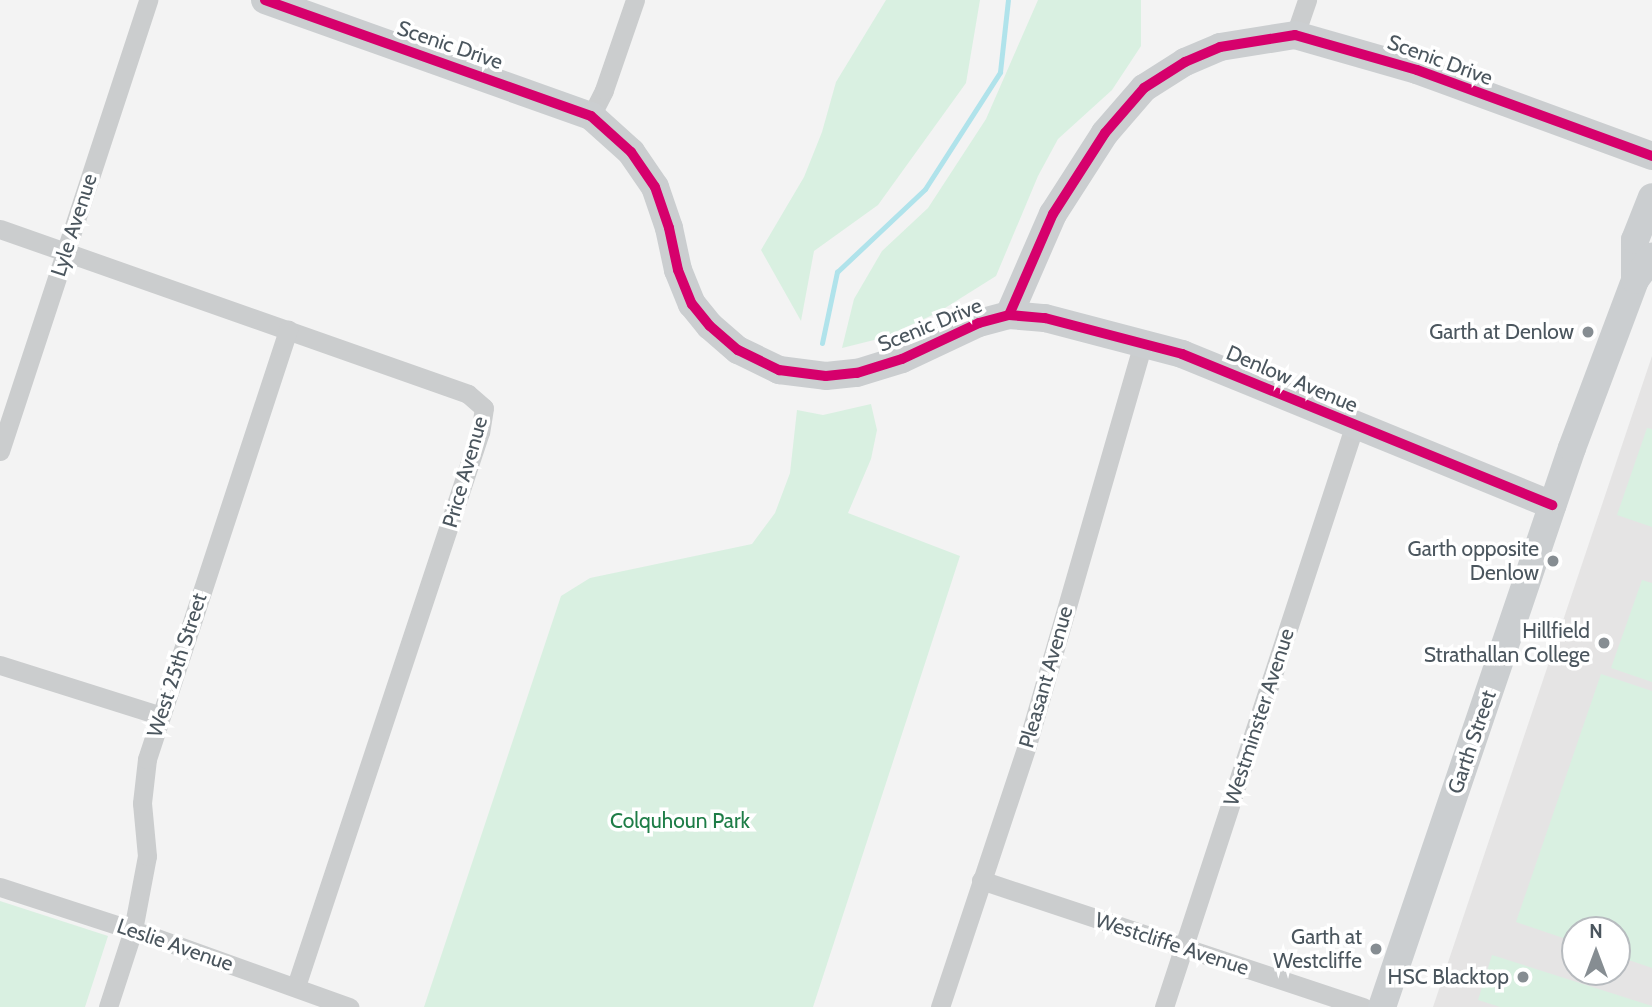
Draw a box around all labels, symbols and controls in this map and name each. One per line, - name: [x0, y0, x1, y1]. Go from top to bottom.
- street label: Scenic Drive: [394, 15, 506, 75]
- street label: Scenic Drive: [1384, 29, 1496, 91]
- street label: Lyle Avenue: [46, 170, 102, 280]
- street label: Scenic Drive: [874, 293, 986, 357]
- place label: Garth at Denlow: [1429, 319, 1574, 345]
- marker: Garth at Denlow: [1580, 324, 1596, 340]
- street label: Denlow Avenue: [1222, 340, 1362, 418]
- street label: Price Avenue: [437, 414, 493, 530]
- place label: Garth opposite Denlow: [1408, 536, 1539, 586]
- marker: Garth opposite Denlow: [1545, 553, 1561, 569]
- street label: West 25th Street: [142, 590, 212, 740]
- street label: Pleasant Avenue: [1014, 603, 1078, 751]
- place label: Hillfield Strathallan College: [1424, 618, 1590, 668]
- street label: Westminster Avenue: [1218, 625, 1300, 809]
- marker: Hillfield Strathallan College: [1596, 635, 1612, 651]
- street label: Garth Street: [1443, 687, 1501, 797]
- park label: Colquhoun Park: [610, 808, 750, 834]
- street label: Westcliffe Avenue: [1092, 907, 1252, 981]
- street label: Leslie Avenue: [114, 913, 236, 977]
- north arrow: [1561, 916, 1631, 986]
- text: N: [1589, 920, 1603, 943]
- place label: Garth at Westcliffe: [1273, 924, 1362, 974]
- marker: Garth at Westcliffe: [1368, 941, 1384, 957]
- place label: HSC Blacktop: [1388, 964, 1509, 990]
- marker: HSC Blacktop: [1515, 969, 1531, 985]

